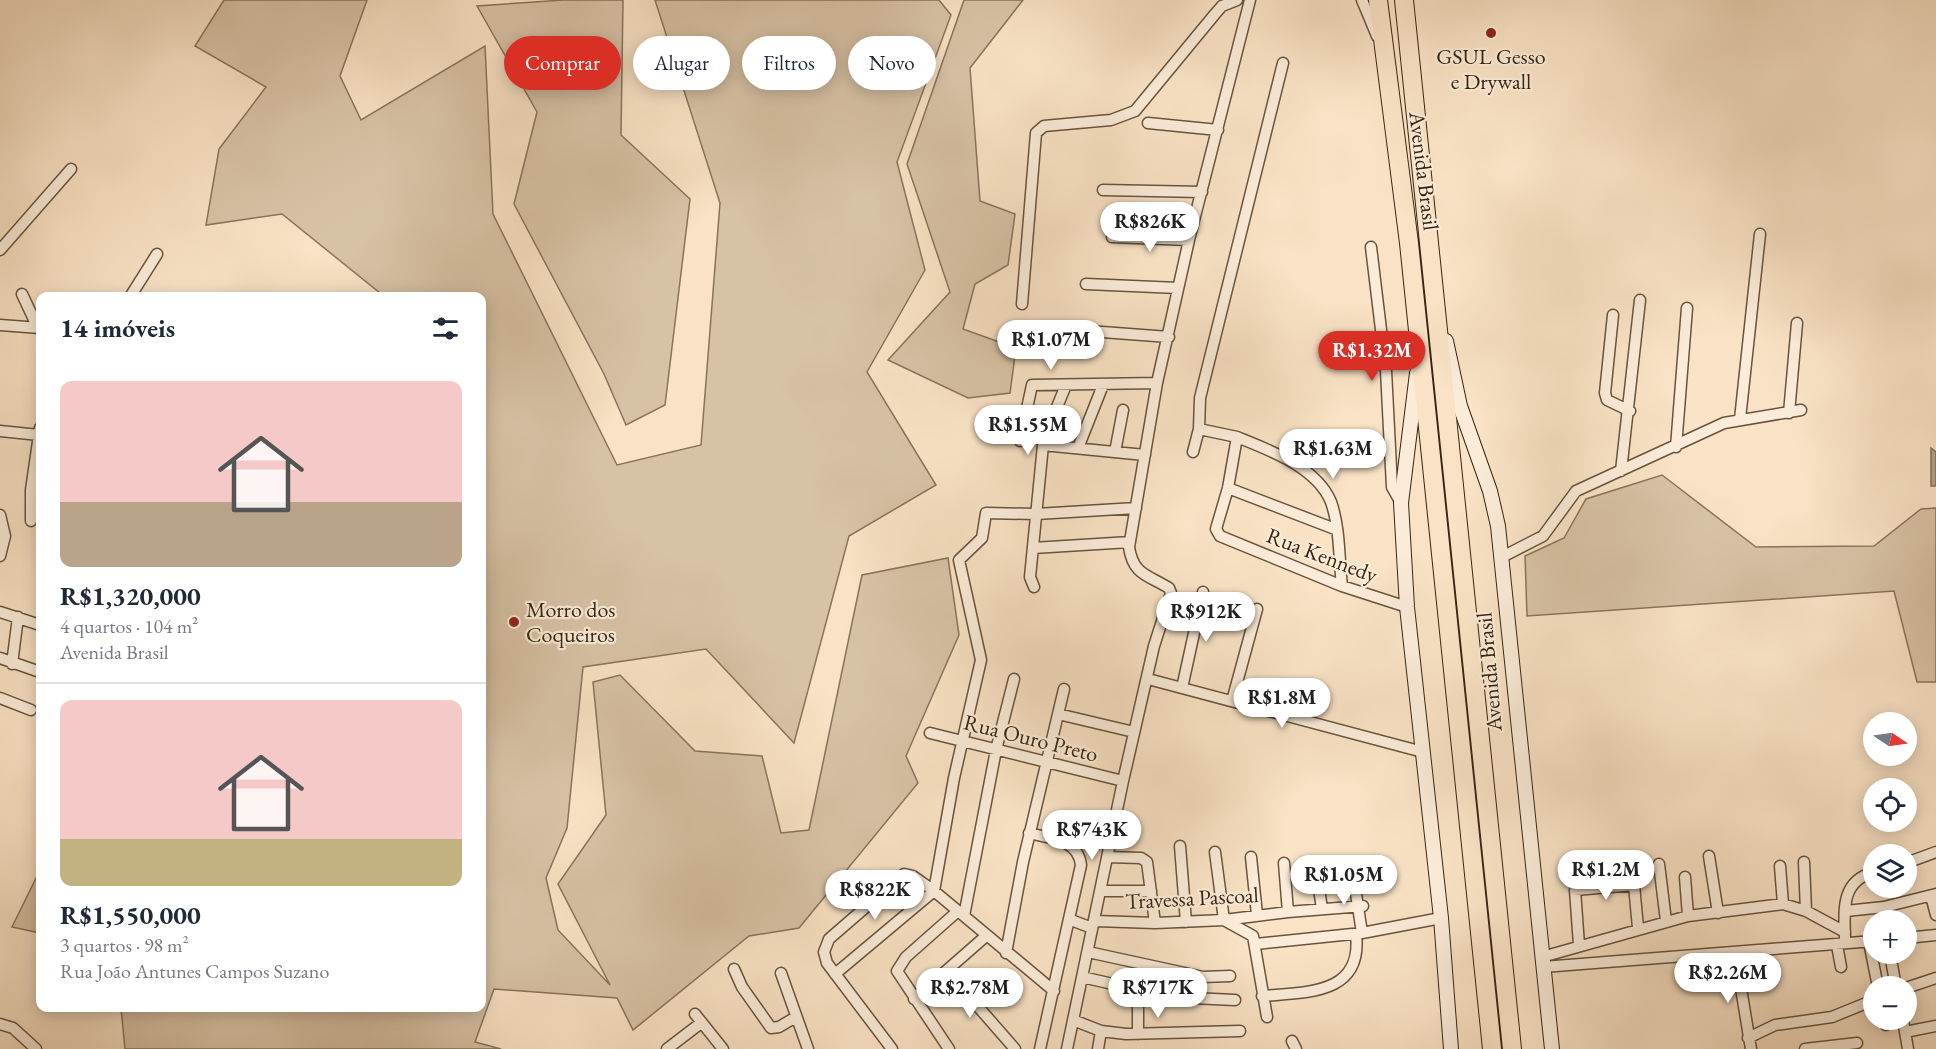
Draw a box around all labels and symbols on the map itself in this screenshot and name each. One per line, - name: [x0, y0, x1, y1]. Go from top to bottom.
- marker: GSUL Gesso e Drywall: [1484, 26, 1498, 40]
- place label: GSUL Gesso e Drywall: [1436, 42, 1546, 96]
- street label: Avenida Brasil: [1402, 109, 1446, 232]
- pin: R$826K: [1101, 202, 1199, 253]
- pin: R$1.07M: [996, 320, 1106, 371]
- pin: R$1.32M: [1317, 331, 1427, 382]
- pin: R$1.55M: [973, 405, 1083, 456]
- pin: R$1.63M: [1278, 429, 1388, 480]
- street label: Rua Kennedy: [1262, 521, 1382, 590]
- pin: R$912K: [1157, 592, 1255, 643]
- place label: Morro dos Coqueiros: [526, 595, 615, 649]
- street label: Avenida Brasil: [1469, 611, 1509, 734]
- marker: Morro dos Coqueiros: [507, 615, 521, 629]
- pin: R$1.8M: [1233, 678, 1331, 729]
- street label: Rua Ouro Preto: [961, 707, 1101, 769]
- north arrow: [1863, 712, 1917, 766]
- pin: R$743K: [1043, 810, 1141, 861]
- pin: R$1.2M: [1557, 850, 1655, 901]
- pin: R$1.05M: [1289, 855, 1399, 906]
- pin: R$822K: [826, 870, 924, 921]
- street label: Travessa Pascoal: [1125, 880, 1259, 916]
- pin: R$2.26M: [1673, 953, 1783, 1004]
- pin: R$2.78M: [915, 968, 1025, 1019]
- pin: R$717K: [1109, 968, 1207, 1019]

